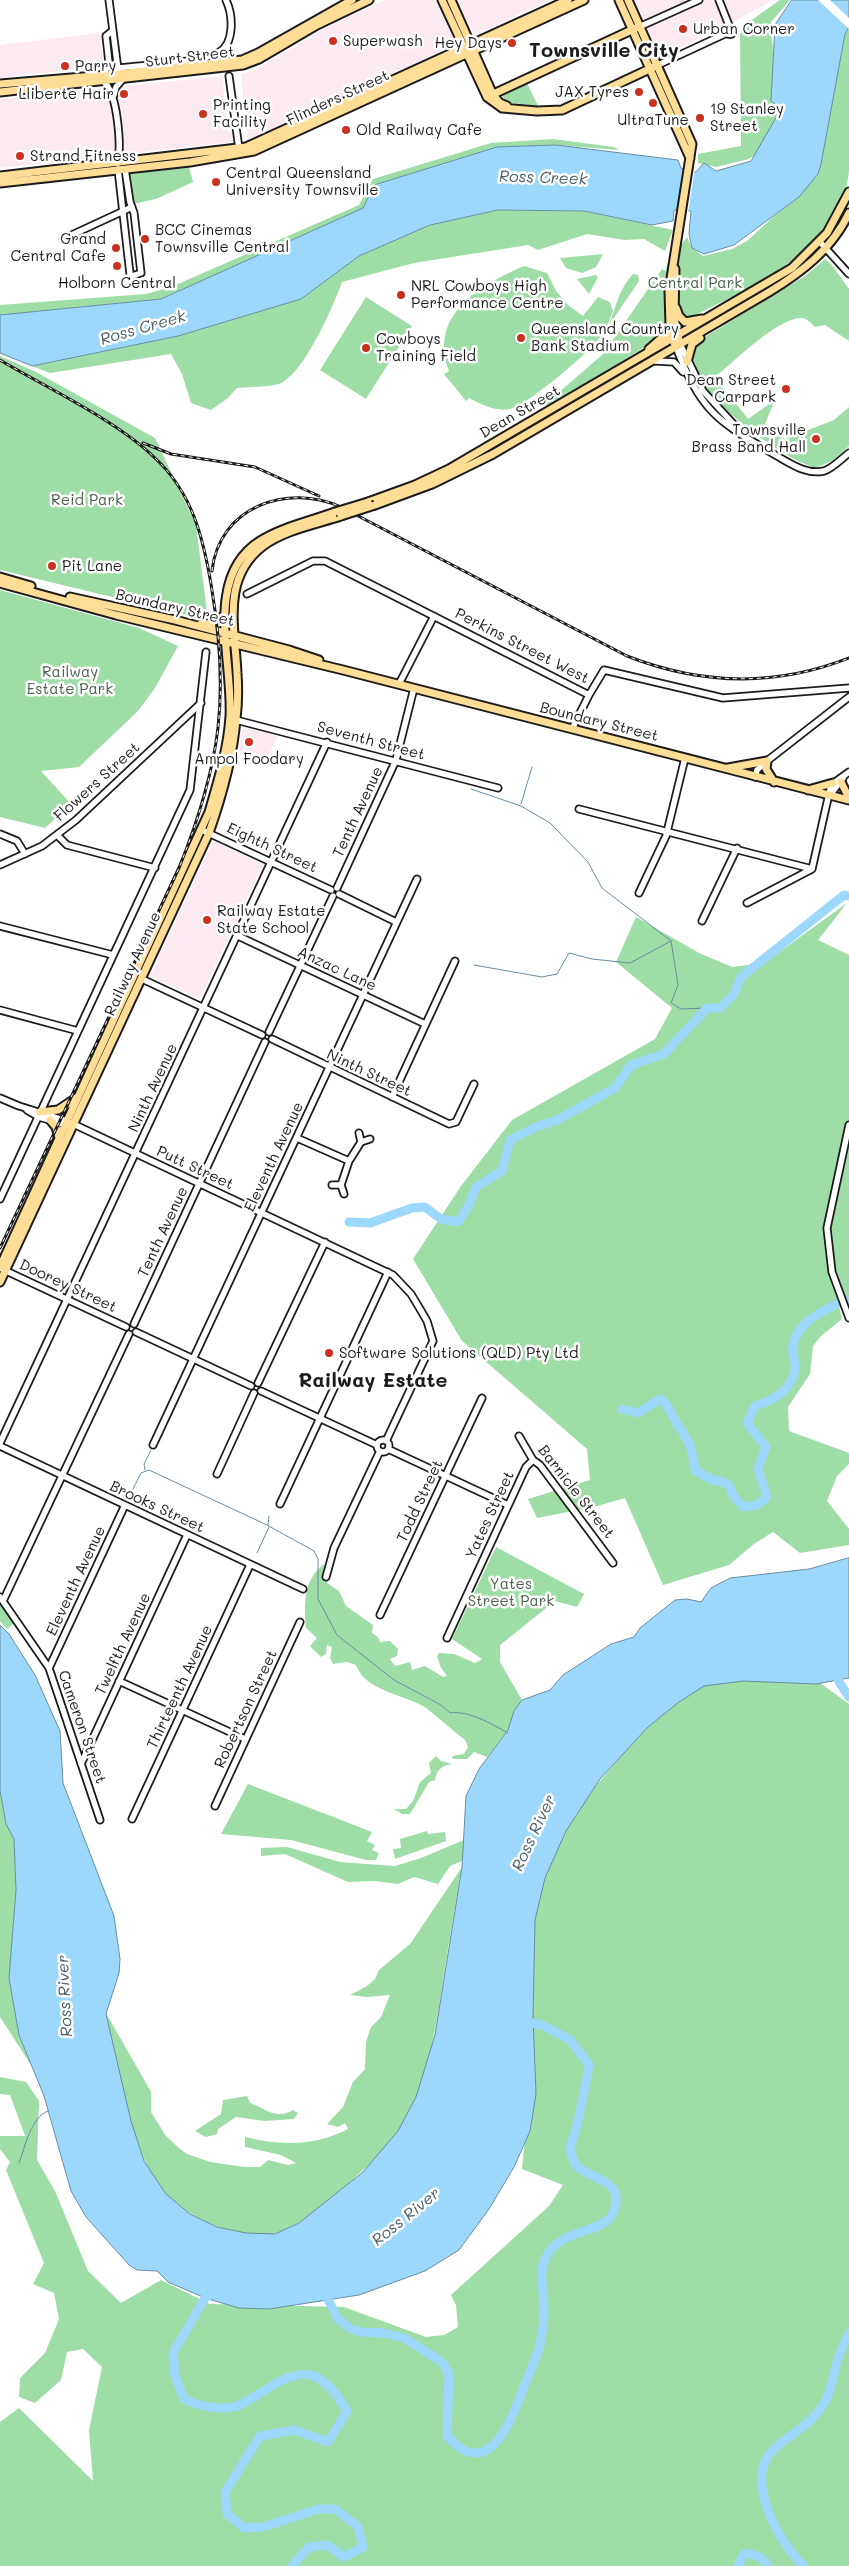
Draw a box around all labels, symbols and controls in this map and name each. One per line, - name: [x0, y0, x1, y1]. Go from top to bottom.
- place label: Urban Corner: [693, 20, 795, 38]
- marker: Urban Corner: [677, 23, 689, 35]
- place label: Superwash: [343, 32, 422, 50]
- place label: Hey Days: [435, 34, 502, 52]
- marker: Superwash: [327, 35, 339, 47]
- marker: Hey Days: [506, 37, 518, 49]
- district label: Townsville City: [529, 39, 679, 63]
- street label: Sturt Street: [144, 43, 236, 71]
- place label: Parry: [75, 57, 116, 75]
- marker: Parry: [59, 60, 71, 72]
- street label: Flinders Street: [284, 66, 392, 130]
- place label: JAX Tyres: [555, 83, 629, 101]
- place label: Lliberte Hair: [19, 85, 114, 103]
- marker: JAX Tyres: [633, 86, 645, 98]
- marker: Lliberte Hair: [118, 88, 130, 100]
- place label: Printing Facility: [213, 96, 271, 131]
- marker: UltraTune: [647, 97, 659, 109]
- place label: 19 Stanley Street: [710, 100, 784, 135]
- marker: Printing Facility: [197, 108, 209, 120]
- place label: UltraTune: [617, 111, 689, 129]
- marker: 19 Stanley Street: [694, 112, 706, 124]
- place label: Old Railway Cafe: [356, 121, 482, 139]
- marker: Old Railway Cafe: [340, 124, 352, 136]
- place label: Strand Fitness: [30, 147, 136, 165]
- marker: Strand Fitness: [14, 150, 26, 162]
- place label: Central Queensland University Townsville: [226, 164, 379, 199]
- water label: Ross Creek: [499, 167, 587, 189]
- marker: Central Queensland University Townsville: [210, 176, 222, 188]
- place label: BCC Cinemas Townsville Central: [155, 221, 289, 256]
- place label: Grand Central Cafe: [10, 230, 106, 265]
- marker: BCC Cinemas Townsville Central: [139, 233, 151, 245]
- marker: Grand Central Cafe: [110, 242, 122, 254]
- marker: Holborn Central: [111, 260, 123, 272]
- place label: Holborn Central: [58, 274, 176, 292]
- park label: Central Park: [648, 274, 742, 292]
- place label: NRL Cowboys High Performance Centre: [411, 277, 563, 312]
- marker: NRL Cowboys High Performance Centre: [395, 289, 407, 301]
- water label: Ross Creek: [98, 307, 188, 349]
- place label: Queensland Country Bank Stadium: [531, 320, 679, 355]
- place label: Cowboys Training Field: [376, 330, 476, 365]
- marker: Queensland Country Bank Stadium: [515, 332, 527, 344]
- marker: Cowboys Training Field: [360, 342, 372, 354]
- place label: Dean Street Carpark: [686, 371, 776, 406]
- street label: Dean Street: [477, 382, 563, 442]
- marker: Dean Street Carpark: [780, 383, 792, 395]
- place label: Townsville Brass Band Hall: [692, 421, 806, 456]
- marker: Townsville Brass Band Hall: [810, 433, 822, 445]
- park label: Reid Park: [51, 491, 123, 509]
- place label: Pit Lane: [62, 557, 122, 575]
- marker: Pit Lane: [46, 560, 58, 572]
- street label: Boundary Street: [114, 586, 236, 630]
- street label: Perkins Street West: [452, 604, 592, 688]
- park label: Railway Estate Park: [27, 663, 113, 698]
- street label: Boundary Street: [538, 699, 660, 745]
- street label: Seventh Street: [315, 718, 427, 764]
- marker: Ampol Foodary: [243, 736, 255, 748]
- street label: Flowers Street: [50, 739, 144, 825]
- place label: Ampol Foodary: [194, 750, 304, 768]
- street label: Tenth Avenue: [329, 764, 387, 860]
- street label: Eighth Street: [224, 819, 320, 877]
- place label: Railway Estate State School: [217, 902, 326, 937]
- street label: Railway Avenue: [101, 909, 165, 1019]
- marker: Railway Estate State School: [201, 914, 213, 926]
- street label: Anzac Lane: [295, 943, 379, 995]
- street label: Ninth Avenue: [125, 1041, 181, 1135]
- street label: Ninth Street: [324, 1045, 414, 1101]
- street label: Eleventh Avenue: [241, 1099, 307, 1215]
- street label: Putt Street: [154, 1142, 236, 1194]
- street label: Tenth Avenue: [134, 1184, 192, 1280]
- street label: Doorey Street: [16, 1256, 120, 1316]
- place label: Software Solutions (QLD) Pty Ltd: [339, 1344, 578, 1362]
- marker: Software Solutions (QLD) Pty Ltd: [323, 1347, 335, 1359]
- district label: Railway Estate: [299, 1369, 447, 1393]
- street label: Barnicle Street: [534, 1442, 618, 1542]
- street label: Todd Street: [393, 1457, 447, 1545]
- street label: Yates Street: [462, 1468, 518, 1562]
- street label: Brooks Street: [107, 1477, 207, 1537]
- street label: Eleventh Avenue: [43, 1523, 109, 1639]
- park label: Yates Street Park: [468, 1575, 554, 1610]
- street label: Twelfth Avenue: [91, 1590, 155, 1698]
- street label: Thirteenth Avenue: [143, 1622, 217, 1752]
- street label: Robertson Street: [211, 1647, 281, 1771]
- street label: Cameron Street: [54, 1668, 110, 1786]
- water label: Ross River: [508, 1792, 560, 1874]
- water label: Ross River: [53, 1955, 77, 2037]
- water label: Ross River: [368, 2184, 444, 2250]

